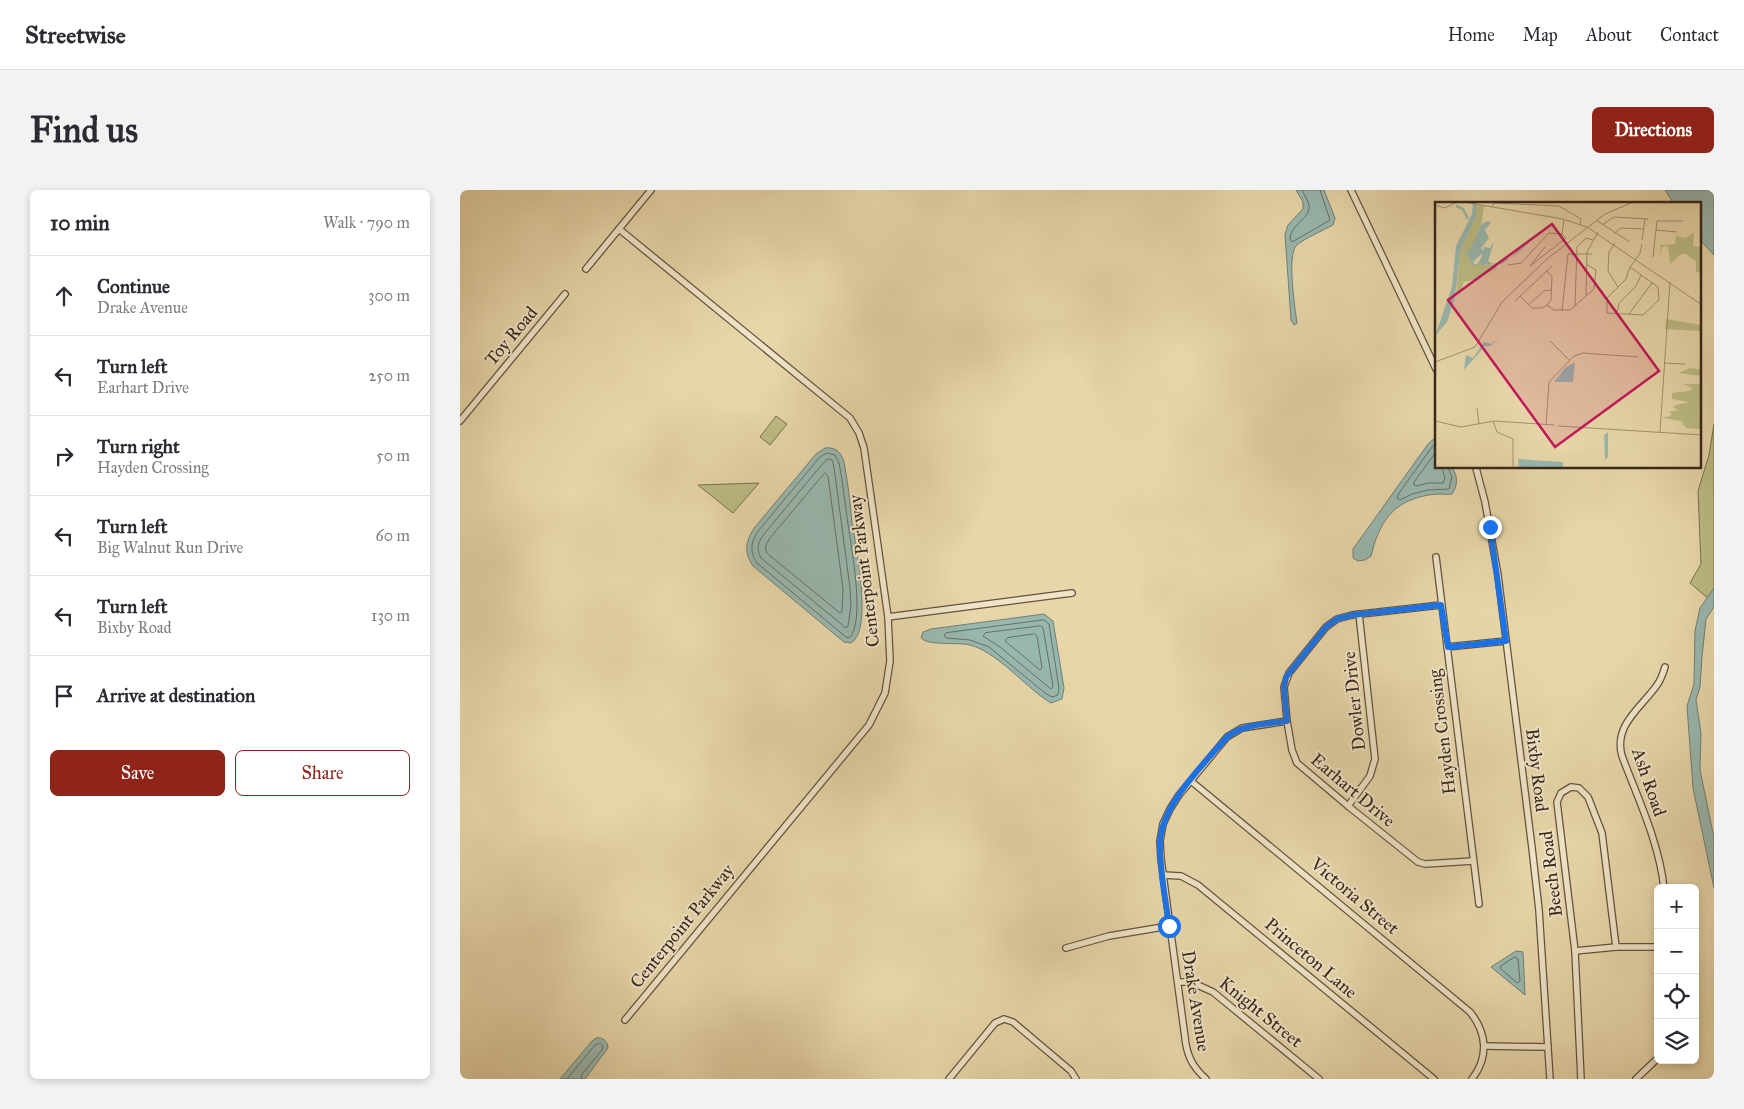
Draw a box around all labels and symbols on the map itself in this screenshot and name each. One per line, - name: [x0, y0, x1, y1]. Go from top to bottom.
- inset map: [1435, 202, 1702, 469]
- street label: Toy Road: [480, 302, 542, 370]
- street label: Centerpoint Parkway: [844, 493, 884, 648]
- route end: [1479, 516, 1502, 539]
- street label: Dowler Drive: [1338, 650, 1370, 752]
- street label: Hayden Crossing: [1423, 668, 1462, 796]
- street label: Bixby Road: [1521, 727, 1553, 813]
- street label: Ash Road: [1627, 744, 1671, 819]
- street label: Earhart Drive: [1306, 748, 1400, 832]
- street label: Beech Road: [1535, 830, 1567, 918]
- street label: Victoria Street: [1306, 852, 1404, 940]
- street label: Centerpoint Parkway: [625, 859, 739, 992]
- street label: Princeton Lane: [1260, 913, 1362, 1003]
- route start: [1158, 915, 1181, 938]
- street label: Drake Avenue: [1177, 949, 1215, 1053]
- street label: Knight Street: [1214, 972, 1308, 1053]

